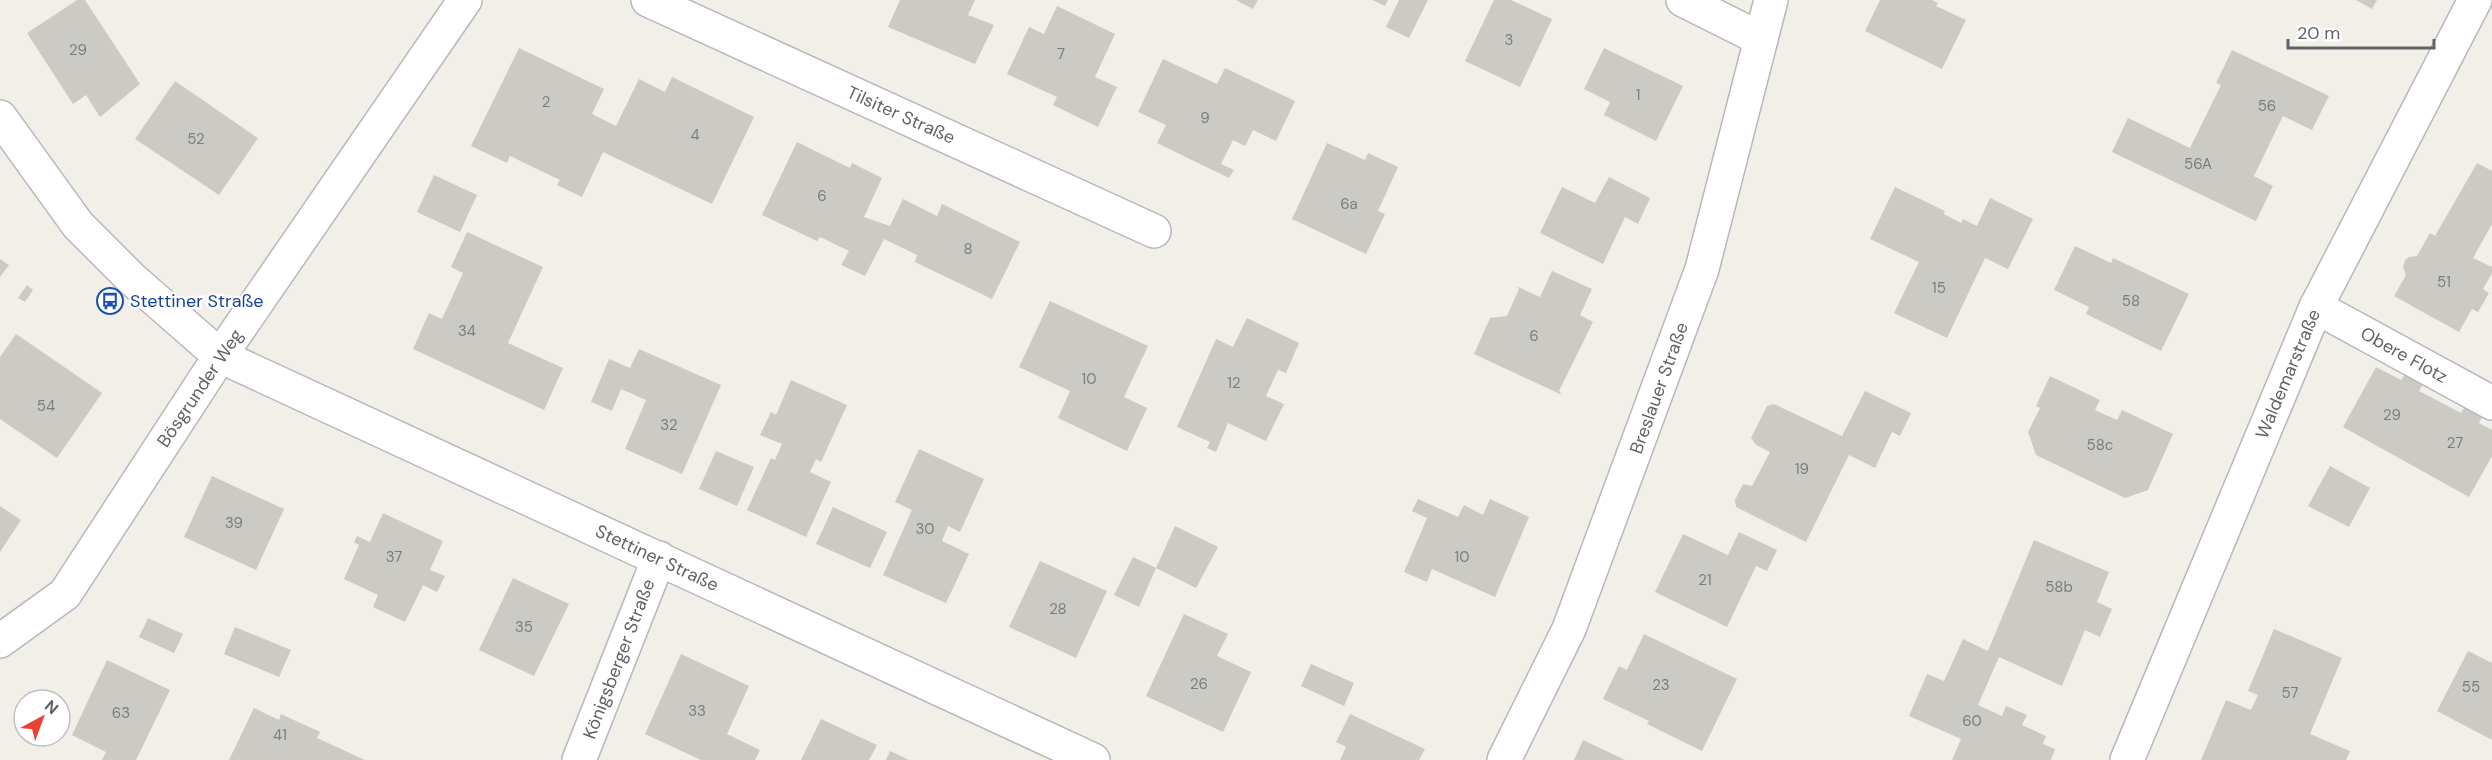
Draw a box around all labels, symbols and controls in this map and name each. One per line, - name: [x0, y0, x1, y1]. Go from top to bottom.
- scale bar: [2288, 12, 2434, 50]
- text: 20 m: [2297, 21, 2340, 45]
- house number: 3: [1505, 30, 1513, 50]
- house number: 29: [69, 40, 87, 60]
- house number: 7: [1057, 44, 1065, 64]
- street label: Tilsiter Straße: [843, 80, 959, 150]
- house number: 1: [1636, 85, 1640, 105]
- house number: 2: [542, 92, 550, 112]
- house number: 56: [2258, 96, 2276, 116]
- house number: 9: [1200, 108, 1210, 128]
- house number: 4: [690, 125, 700, 145]
- house number: 52: [187, 129, 205, 149]
- house number: 56A: [2184, 154, 2212, 174]
- house number: 6: [817, 186, 827, 206]
- house number: 6a: [1340, 194, 1358, 214]
- house number: 8: [963, 239, 973, 259]
- house number: 51: [2437, 272, 2451, 292]
- house number: 15: [1932, 278, 1946, 298]
- bus stop icon: Stettiner Straße: [95, 286, 125, 316]
- place label: Stettiner Straße: [130, 289, 263, 313]
- house number: 58: [2122, 291, 2140, 311]
- street label: Waldemarstraße: [2250, 306, 2326, 442]
- street label: Breslauer Straße: [1624, 319, 1694, 457]
- house number: 34: [458, 321, 476, 341]
- street label: Obere Flotz: [2356, 321, 2452, 389]
- street label: Bösgrunder Weg: [152, 324, 248, 452]
- house number: 6: [1529, 326, 1539, 346]
- house number: 10: [1082, 369, 1096, 389]
- house number: 12: [1227, 373, 1241, 393]
- house number: 54: [37, 396, 55, 416]
- house number: 29: [2383, 405, 2401, 425]
- house number: 32: [660, 415, 678, 435]
- house number: 27: [2447, 433, 2463, 453]
- house number: 58c: [2087, 435, 2113, 455]
- house number: 19: [1795, 459, 1809, 479]
- house number: 39: [225, 513, 243, 533]
- street label: Stettiner Straße: [591, 519, 723, 597]
- house number: 30: [915, 519, 935, 539]
- house number: 37: [386, 547, 402, 567]
- house number: 10: [1455, 547, 1469, 567]
- house number: 21: [1698, 570, 1712, 590]
- street label: Königsberger Straße: [577, 576, 661, 742]
- house number: 58b: [2045, 577, 2073, 597]
- house number: 28: [1049, 599, 1067, 619]
- house number: 35: [515, 617, 533, 637]
- house number: 26: [1190, 674, 1208, 694]
- house number: 23: [1652, 675, 1670, 695]
- house number: 55: [2462, 677, 2480, 697]
- house number: 57: [2282, 683, 2298, 703]
- north arrow: [12, 688, 72, 748]
- text: N: [40, 695, 63, 719]
- house number: 33: [688, 701, 706, 721]
- house number: 63: [112, 703, 130, 723]
- house number: 60: [1962, 711, 1982, 731]
- house number: 41: [273, 725, 287, 745]

